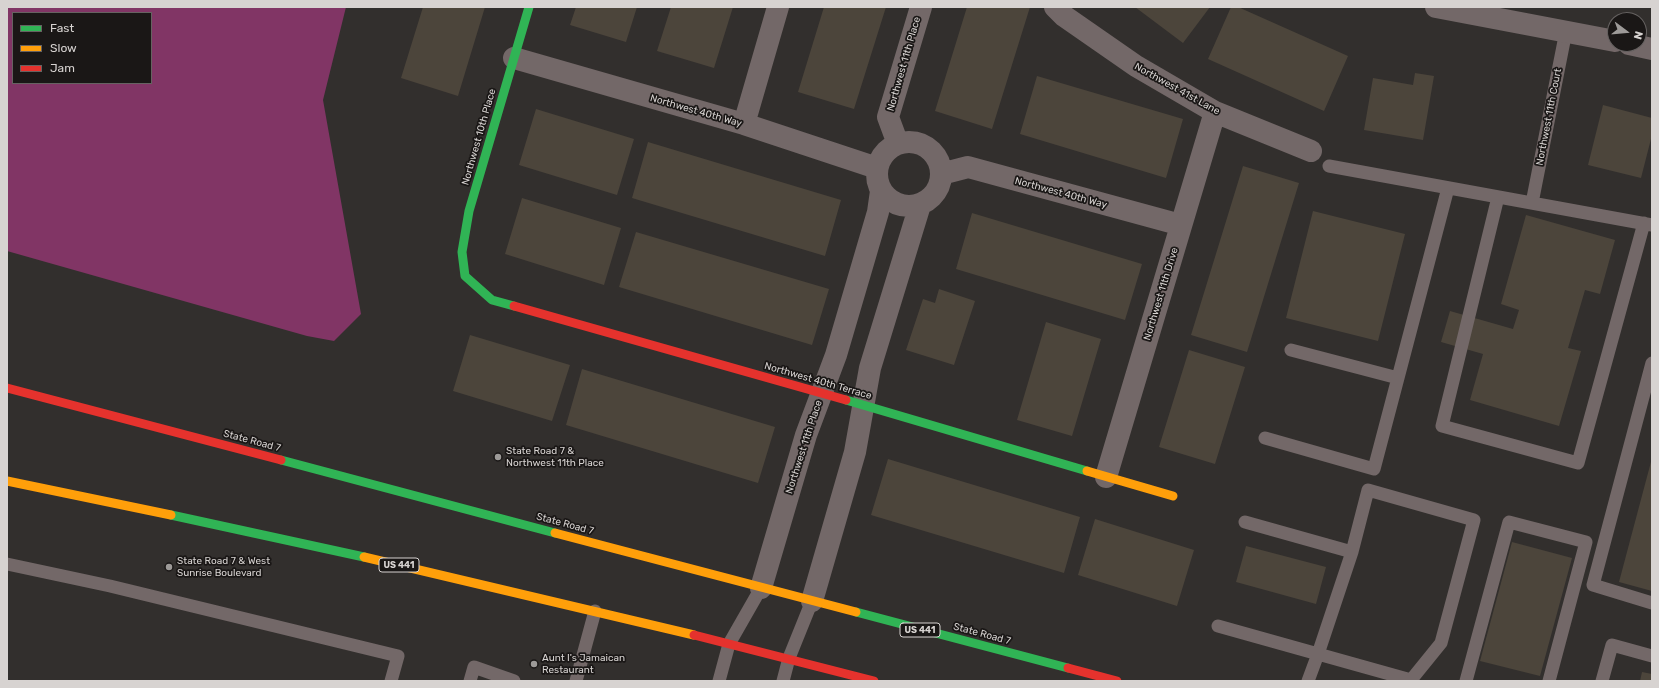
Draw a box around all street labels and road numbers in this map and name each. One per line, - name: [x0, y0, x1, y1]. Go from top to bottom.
- street label: Northwest 11th Place: [885, 15, 923, 113]
- street label: Northwest 41st Lane: [1132, 61, 1222, 117]
- street label: Northwest 11th Court: [1534, 68, 1564, 166]
- street label: Northwest 10th Place: [459, 87, 499, 187]
- street label: Northwest 40th Way: [649, 92, 743, 130]
- street label: Northwest 40th Way: [1014, 175, 1108, 211]
- street label: Northwest 11th Drive: [1141, 246, 1181, 342]
- street label: Northwest 40th Terrace: [763, 360, 873, 402]
- street label: Northwest 11th Place: [783, 399, 825, 495]
- street label: State Road 7: [222, 428, 282, 454]
- street label: State Road 7: [535, 511, 595, 537]
- road number: US 441: [379, 558, 419, 572]
- street label: State Road 7: [952, 621, 1012, 647]
- road number: US 441: [900, 623, 940, 637]

